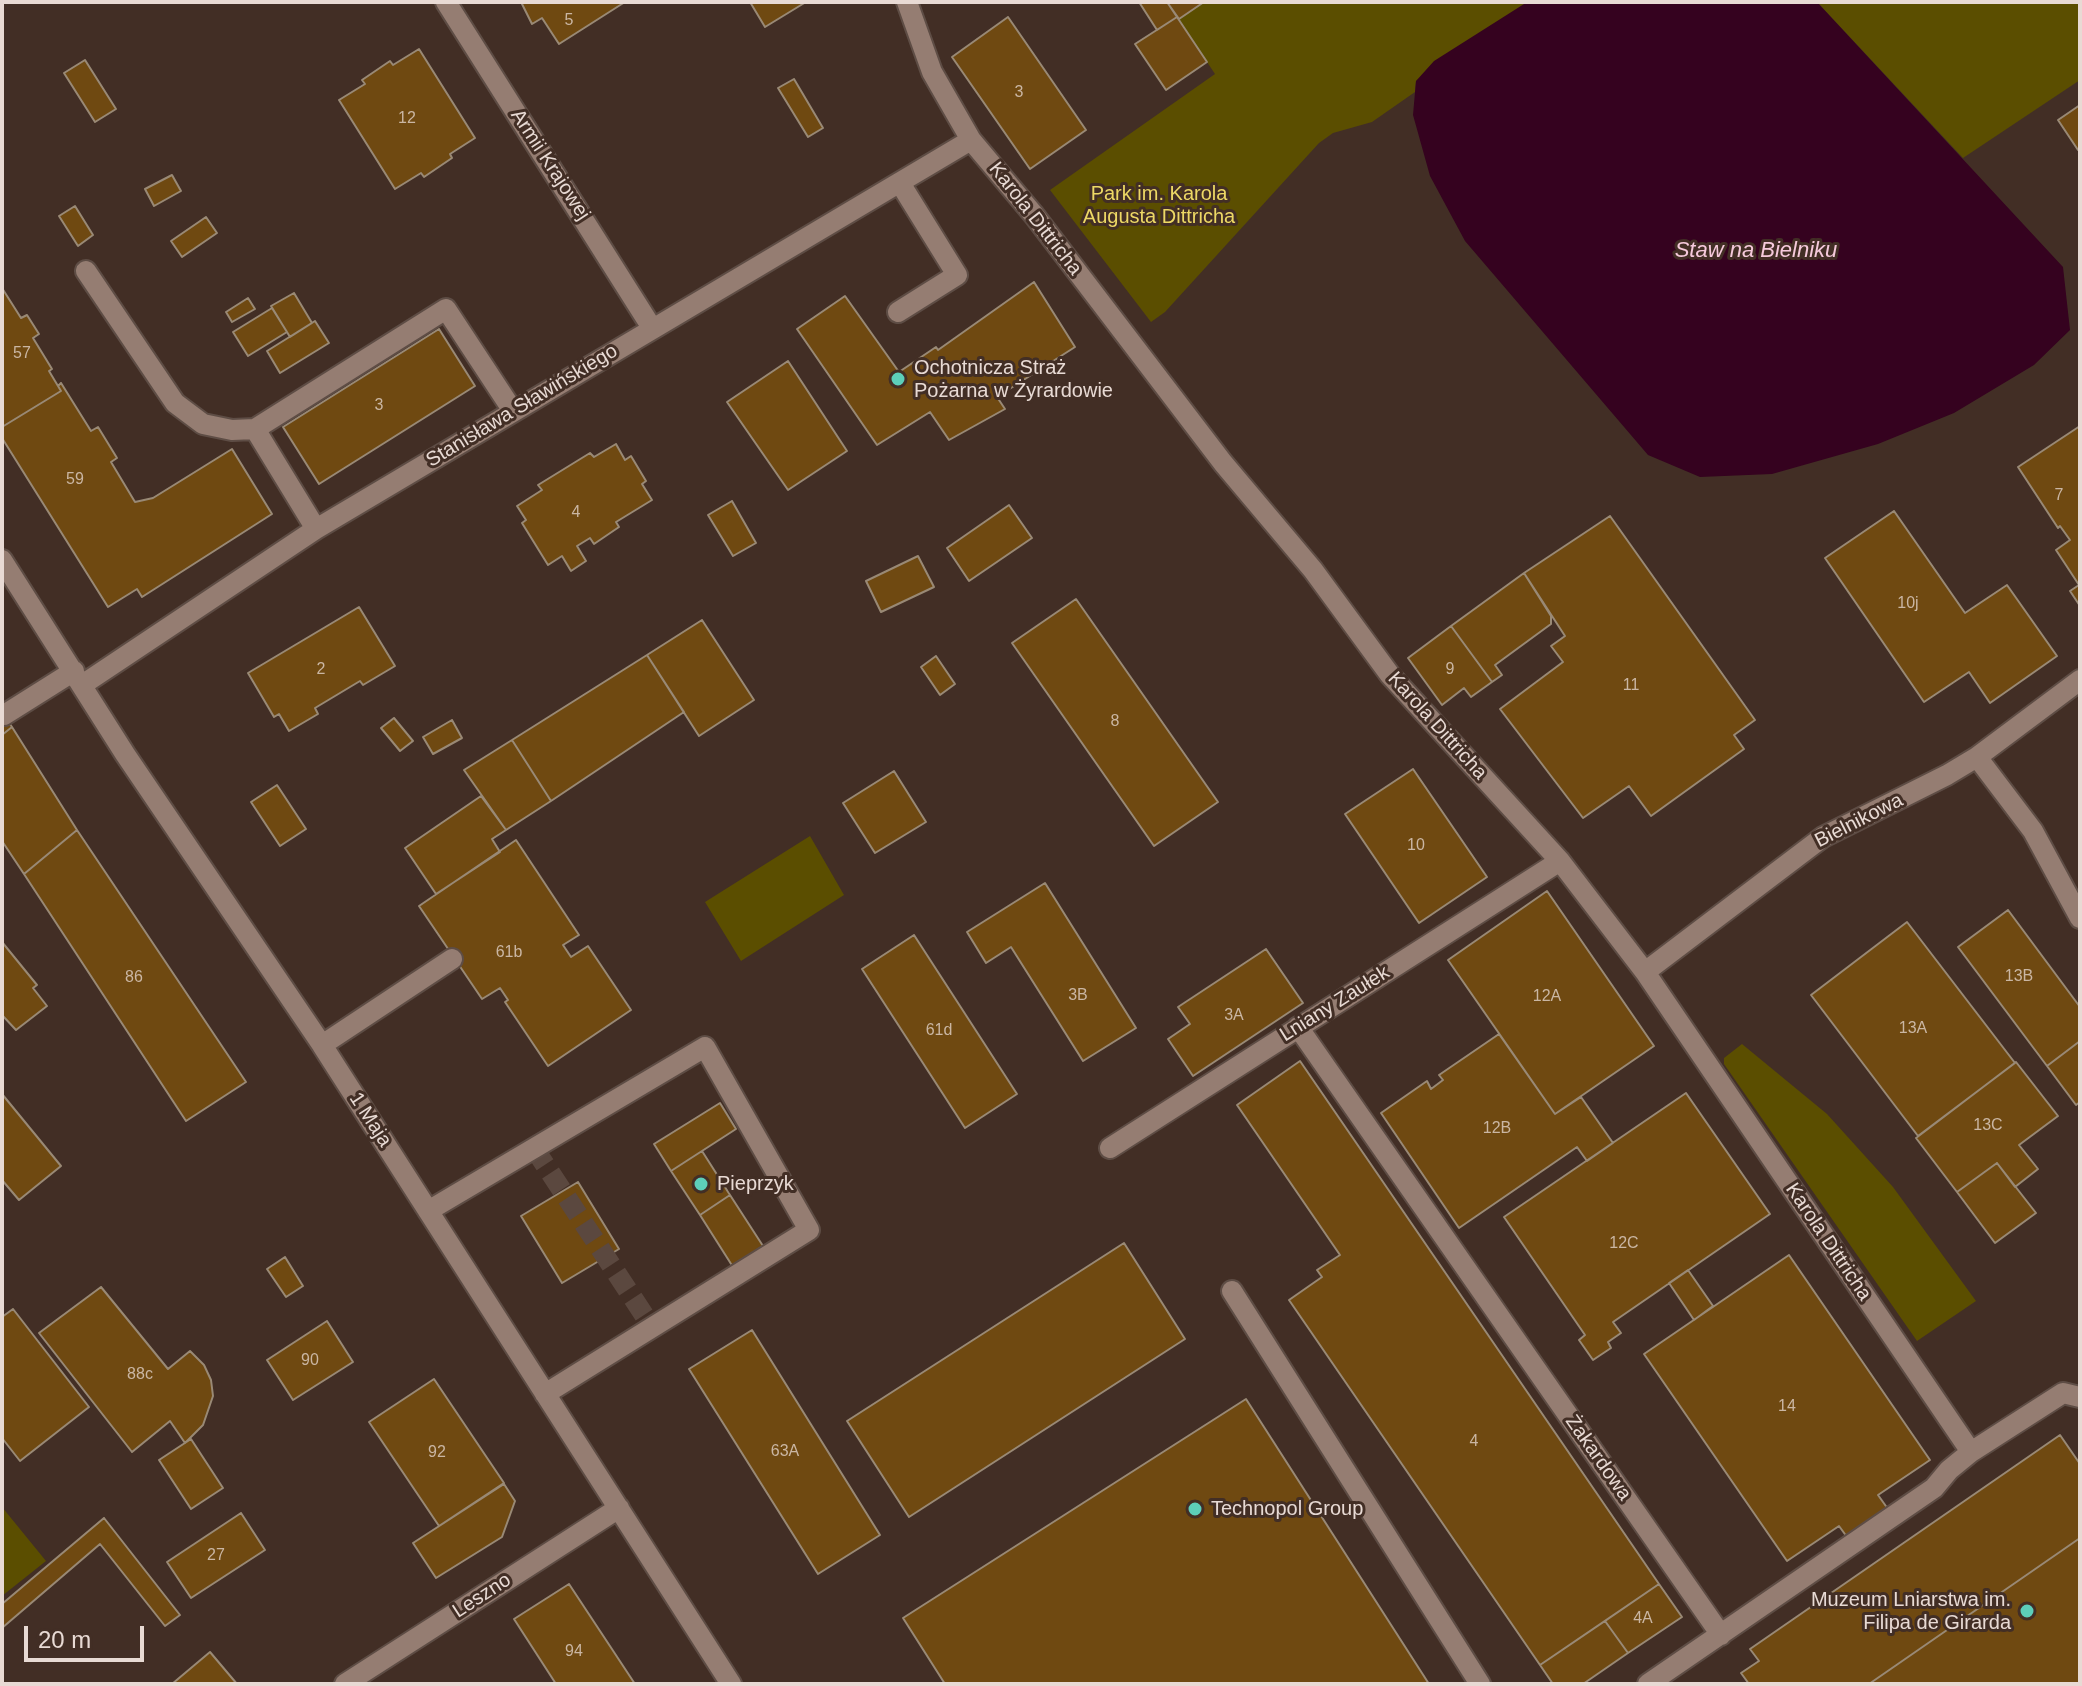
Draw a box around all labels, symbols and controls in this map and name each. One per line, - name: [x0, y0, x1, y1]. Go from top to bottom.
- house number: 5: [565, 11, 573, 31]
- house number: 3: [1015, 83, 1023, 103]
- street label: Armii Krajowej: [505, 105, 595, 225]
- house number: 12: [398, 109, 416, 129]
- street label: Karola Dittricha: [983, 158, 1087, 280]
- park label: Park im. Karola Augusta Dittricha: [1083, 182, 1235, 229]
- water label: Staw na Bielniku: [1675, 238, 1837, 264]
- street label: Stanisława Sławińskiego: [422, 339, 622, 473]
- house number: 57: [13, 344, 31, 364]
- place label: Ochotnicza Straż Pożarna w Żyrardowie: [914, 356, 1113, 403]
- marker: Ochotnicza Straż Pożarna w Żyrardowie: [889, 370, 907, 388]
- house number: 3: [375, 396, 383, 416]
- house number: 59: [66, 470, 84, 490]
- house number: 7: [2055, 486, 2063, 506]
- house number: 4: [572, 503, 580, 523]
- house number: 10j: [1897, 594, 1919, 614]
- house number: 2: [317, 660, 325, 680]
- house number: 9: [1446, 660, 1454, 680]
- street label: Karola Dittricha: [1382, 667, 1492, 785]
- house number: 11: [1623, 676, 1639, 696]
- house number: 8: [1111, 712, 1119, 732]
- street label: Bielnikowa: [1811, 789, 1907, 853]
- house number: 10: [1407, 836, 1425, 856]
- house number: 61b: [496, 943, 522, 963]
- street label: Lniany Zaułek: [1276, 961, 1394, 1047]
- house number: 13B: [2005, 967, 2033, 987]
- house number: 86: [125, 968, 143, 988]
- house number: 3B: [1068, 986, 1088, 1006]
- house number: 12A: [1533, 987, 1561, 1007]
- house number: 3A: [1224, 1006, 1244, 1026]
- house number: 13A: [1899, 1019, 1927, 1039]
- house number: 61d: [926, 1021, 952, 1041]
- street label: 1 Maja: [344, 1088, 396, 1152]
- house number: 13C: [1973, 1116, 2003, 1136]
- house number: 12B: [1483, 1119, 1511, 1139]
- place label: Pieprzyk: [717, 1172, 794, 1196]
- marker: Pieprzyk: [692, 1175, 710, 1193]
- street label: Karola Dittricha: [1780, 1179, 1876, 1305]
- house number: 12C: [1609, 1234, 1639, 1254]
- house number: 90: [301, 1351, 319, 1371]
- house number: 88c: [127, 1365, 153, 1385]
- house number: 14: [1778, 1397, 1796, 1417]
- street label: Żakardowa: [1560, 1411, 1636, 1505]
- house number: 4: [1470, 1432, 1478, 1452]
- house number: 63A: [771, 1442, 799, 1462]
- house number: 92: [428, 1443, 446, 1463]
- place label: Technopol Group: [1211, 1497, 1363, 1521]
- marker: Technopol Group: [1186, 1500, 1204, 1518]
- house number: 27: [207, 1546, 225, 1566]
- street label: Leszno: [448, 1568, 516, 1624]
- place label: Muzeum Lniarstwa im. Filipa de Girarda: [1811, 1588, 2011, 1635]
- marker: Muzeum Lniarstwa im. Filipa de Girarda: [2018, 1602, 2036, 1620]
- house number: 4A: [1633, 1609, 1653, 1629]
- scale bar: [28, 1610, 148, 1660]
- text: 20 m: [38, 1626, 91, 1653]
- house number: 94: [565, 1642, 583, 1662]

